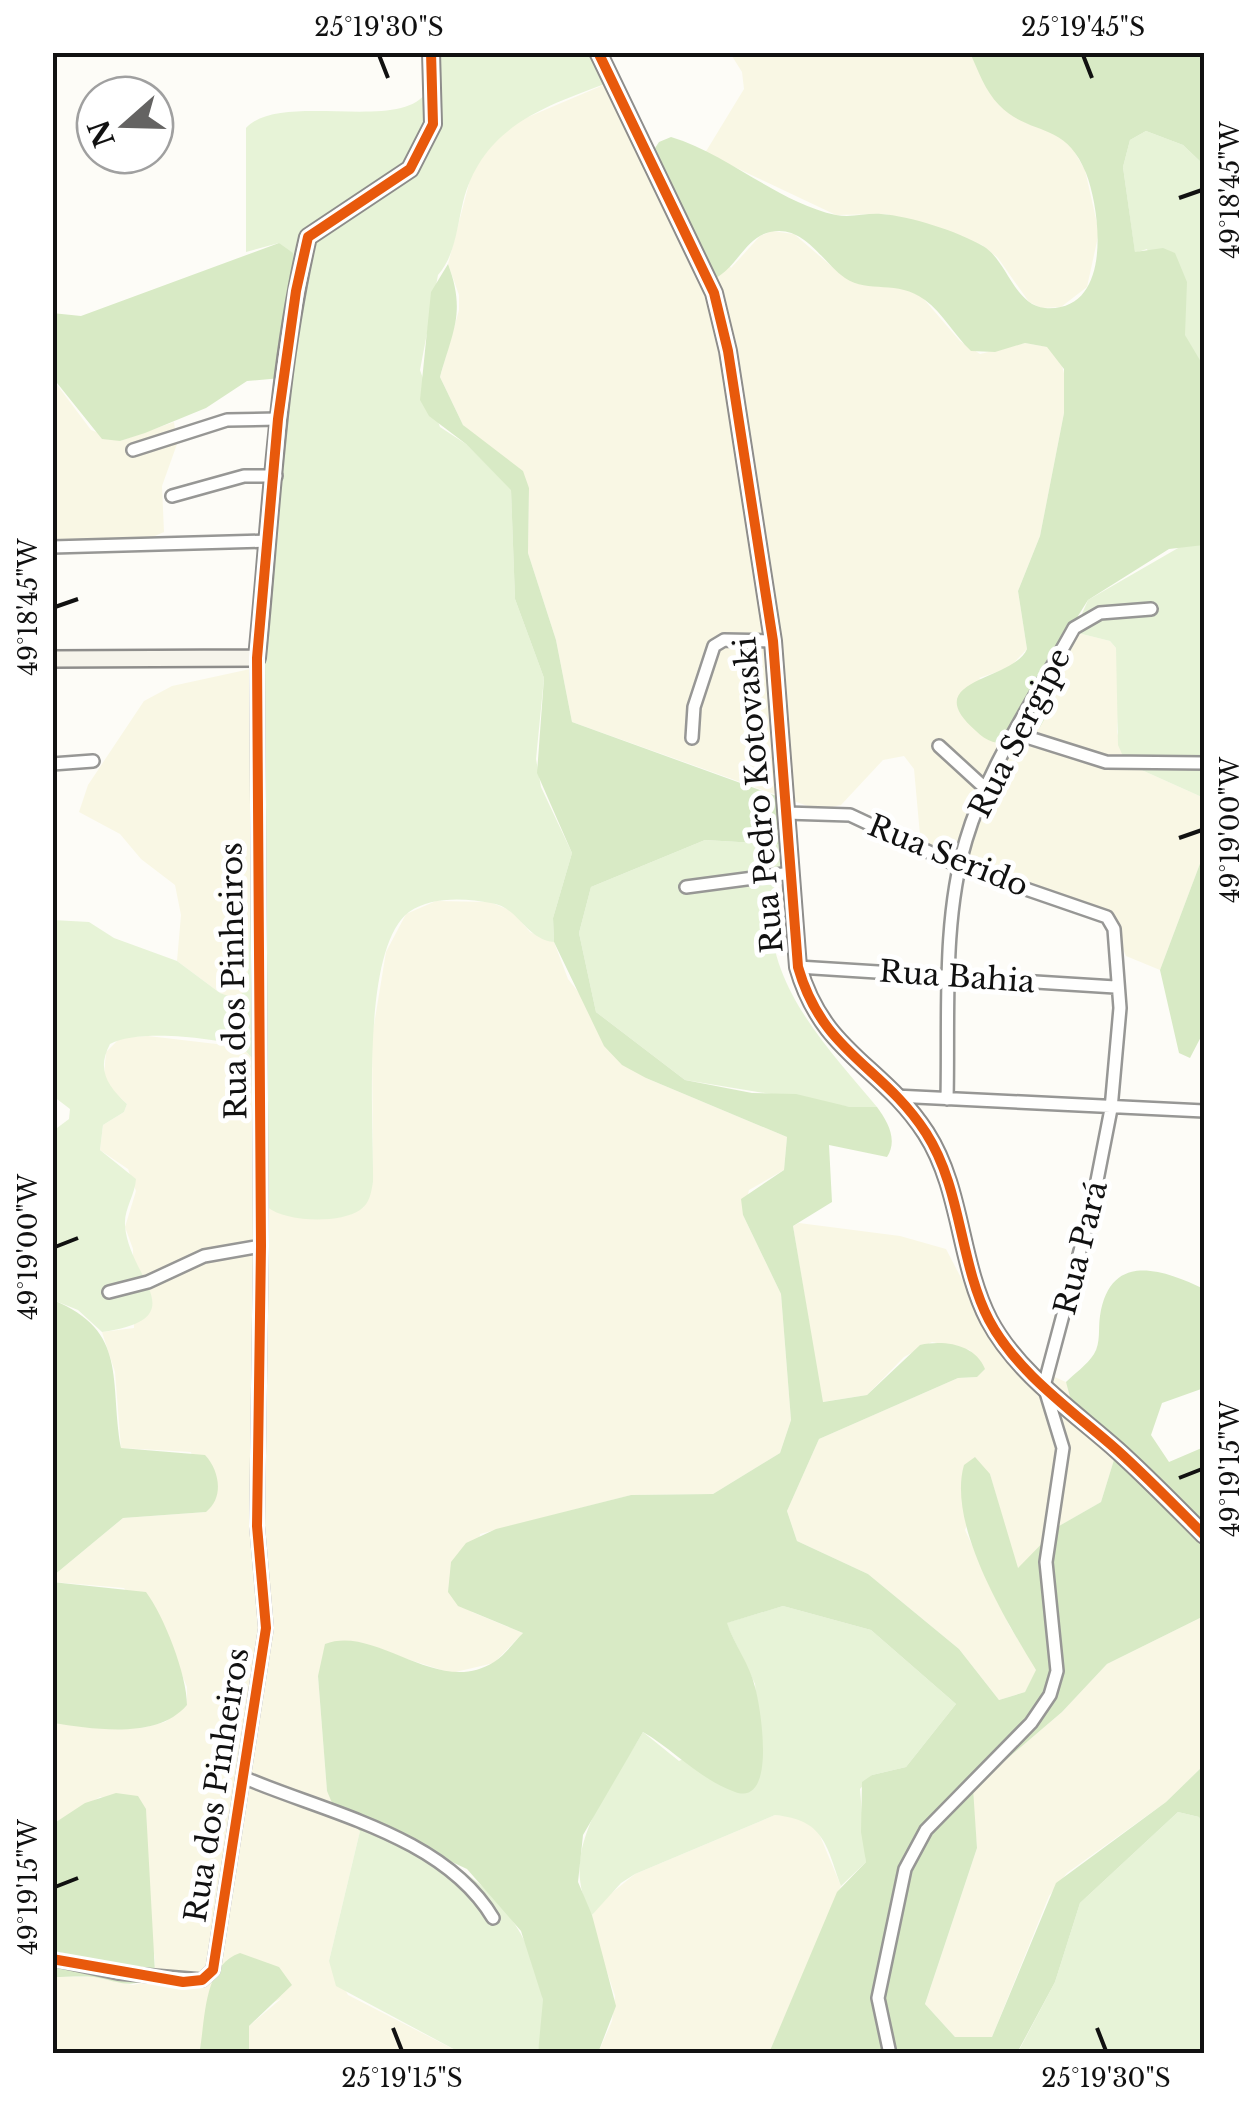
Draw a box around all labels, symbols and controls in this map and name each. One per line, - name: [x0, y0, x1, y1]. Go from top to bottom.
- text: 25°19'30"S: [314, 12, 444, 43]
- text: 25°19'45"S: [1021, 12, 1145, 43]
- north arrow: [75, 75, 175, 175]
- text: N: [81, 115, 123, 152]
- text: 49°18'45"W: [1215, 121, 1246, 259]
- text: 49°18'45"W: [13, 538, 44, 676]
- street label: Rua Pedro Kotovaski: [726, 635, 791, 955]
- street label: Rua Sergipe: [961, 642, 1078, 824]
- text: 49°19'00"W: [1215, 756, 1246, 903]
- street label: Rua Serido: [863, 807, 1034, 904]
- street label: Rua dos Pinheiros: [213, 842, 254, 1120]
- street label: Rua Bahia: [878, 953, 1036, 1000]
- text: 49°19'00"W: [13, 1173, 44, 1320]
- street label: Rua Pará: [1046, 1177, 1115, 1319]
- text: 49°19'15"W: [1215, 1400, 1246, 1537]
- street label: Rua dos Pinheiros: [177, 1645, 256, 1925]
- text: 49°19'15"W: [13, 1818, 44, 1955]
- text: 25°19'15"S: [341, 2063, 463, 2094]
- text: 25°19'30"S: [1041, 2063, 1171, 2094]

